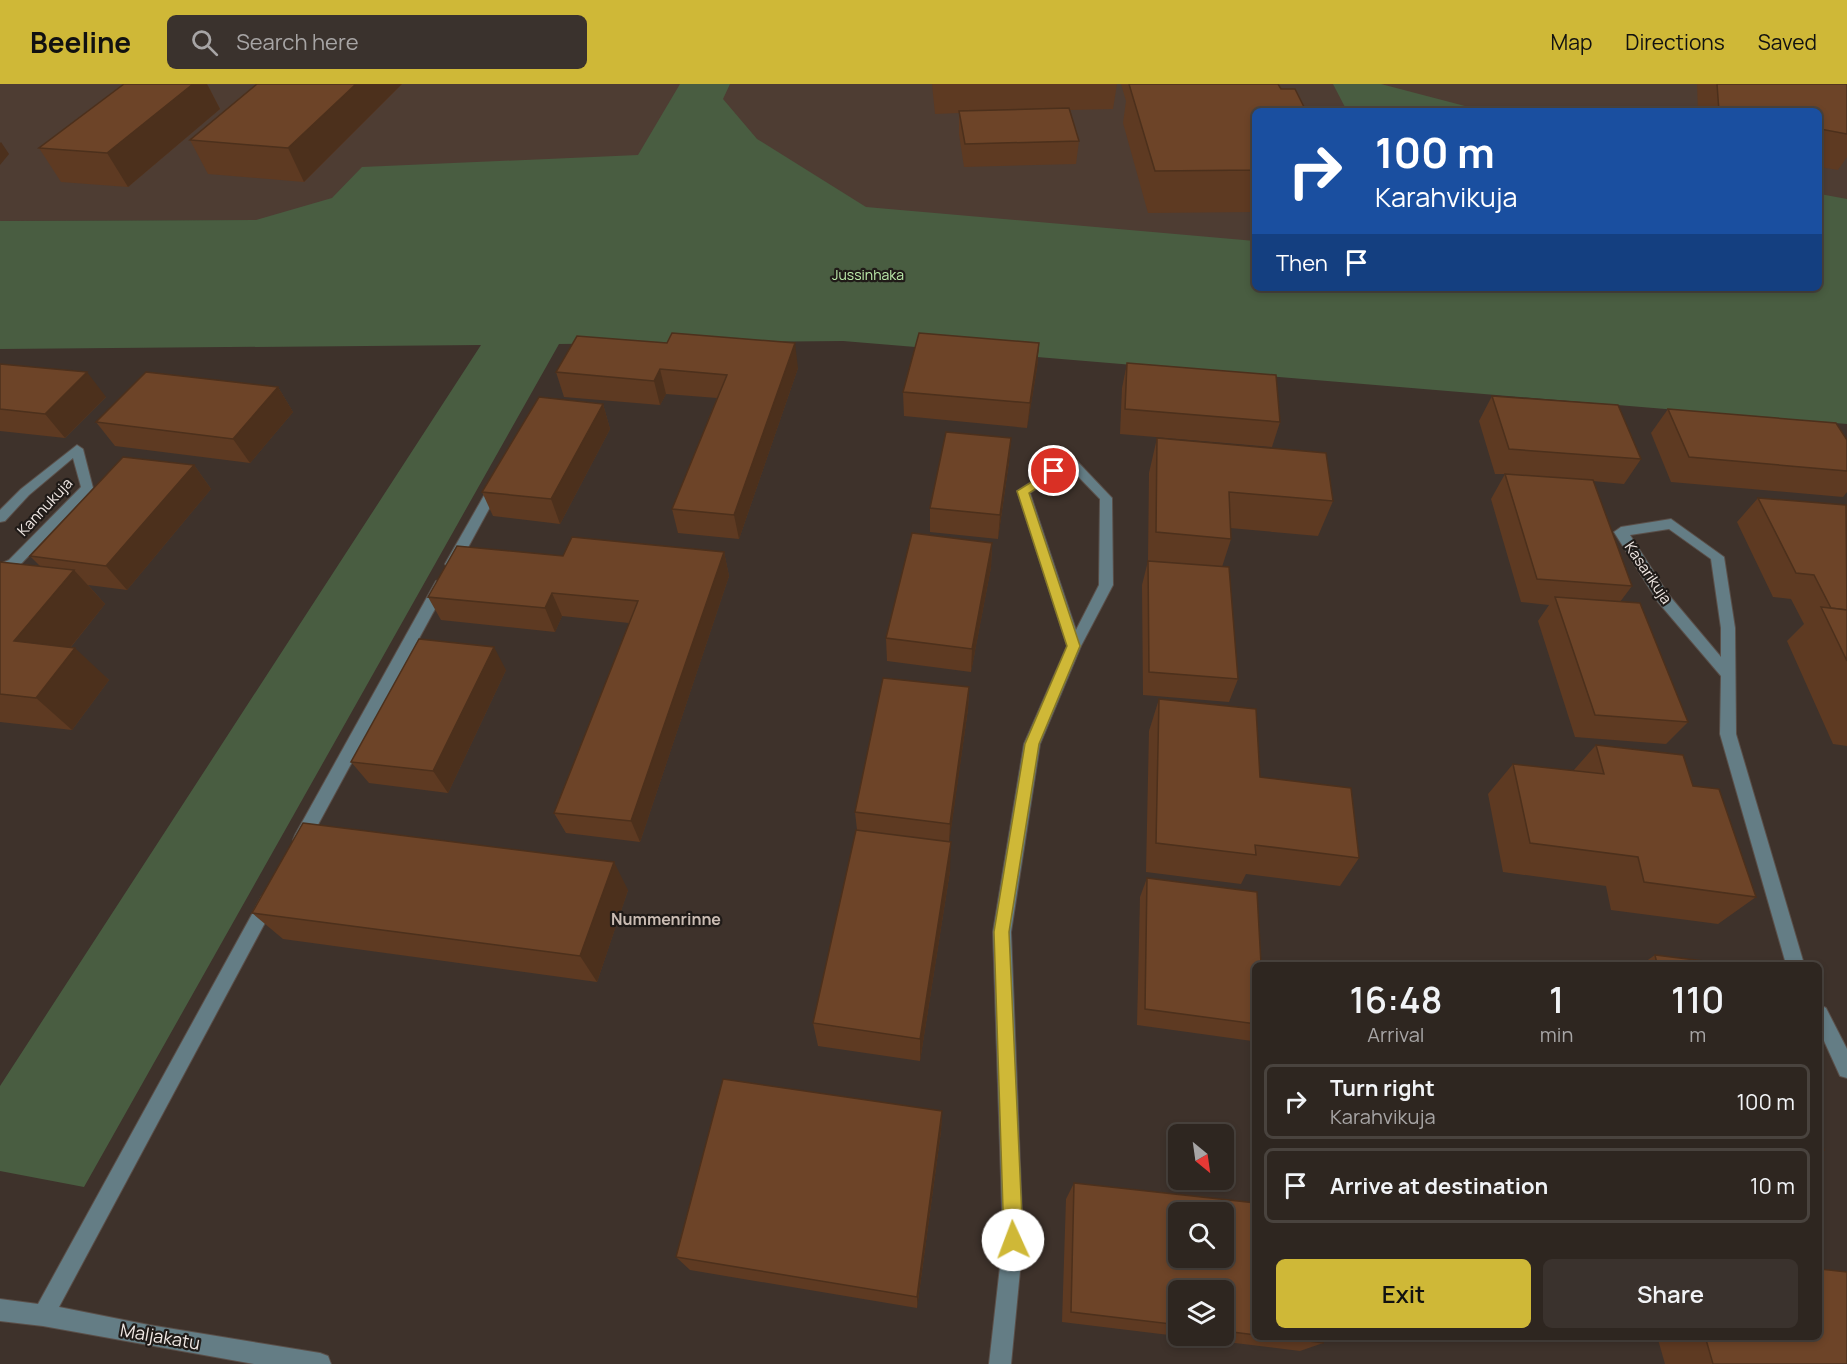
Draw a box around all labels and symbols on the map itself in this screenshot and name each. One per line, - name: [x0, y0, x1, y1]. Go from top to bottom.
- park label: Jussinhaka: [832, 265, 904, 284]
- pin: [1028, 445, 1079, 496]
- street label: Kannukuja: [12, 473, 77, 540]
- street label: Kasarikuja: [1620, 538, 1677, 608]
- district label: Nummenrinne: [611, 908, 721, 930]
- north arrow: [1168, 1124, 1234, 1190]
- position arrow: [981, 1208, 1045, 1272]
- street label: Maljakatu: [118, 1317, 202, 1355]

